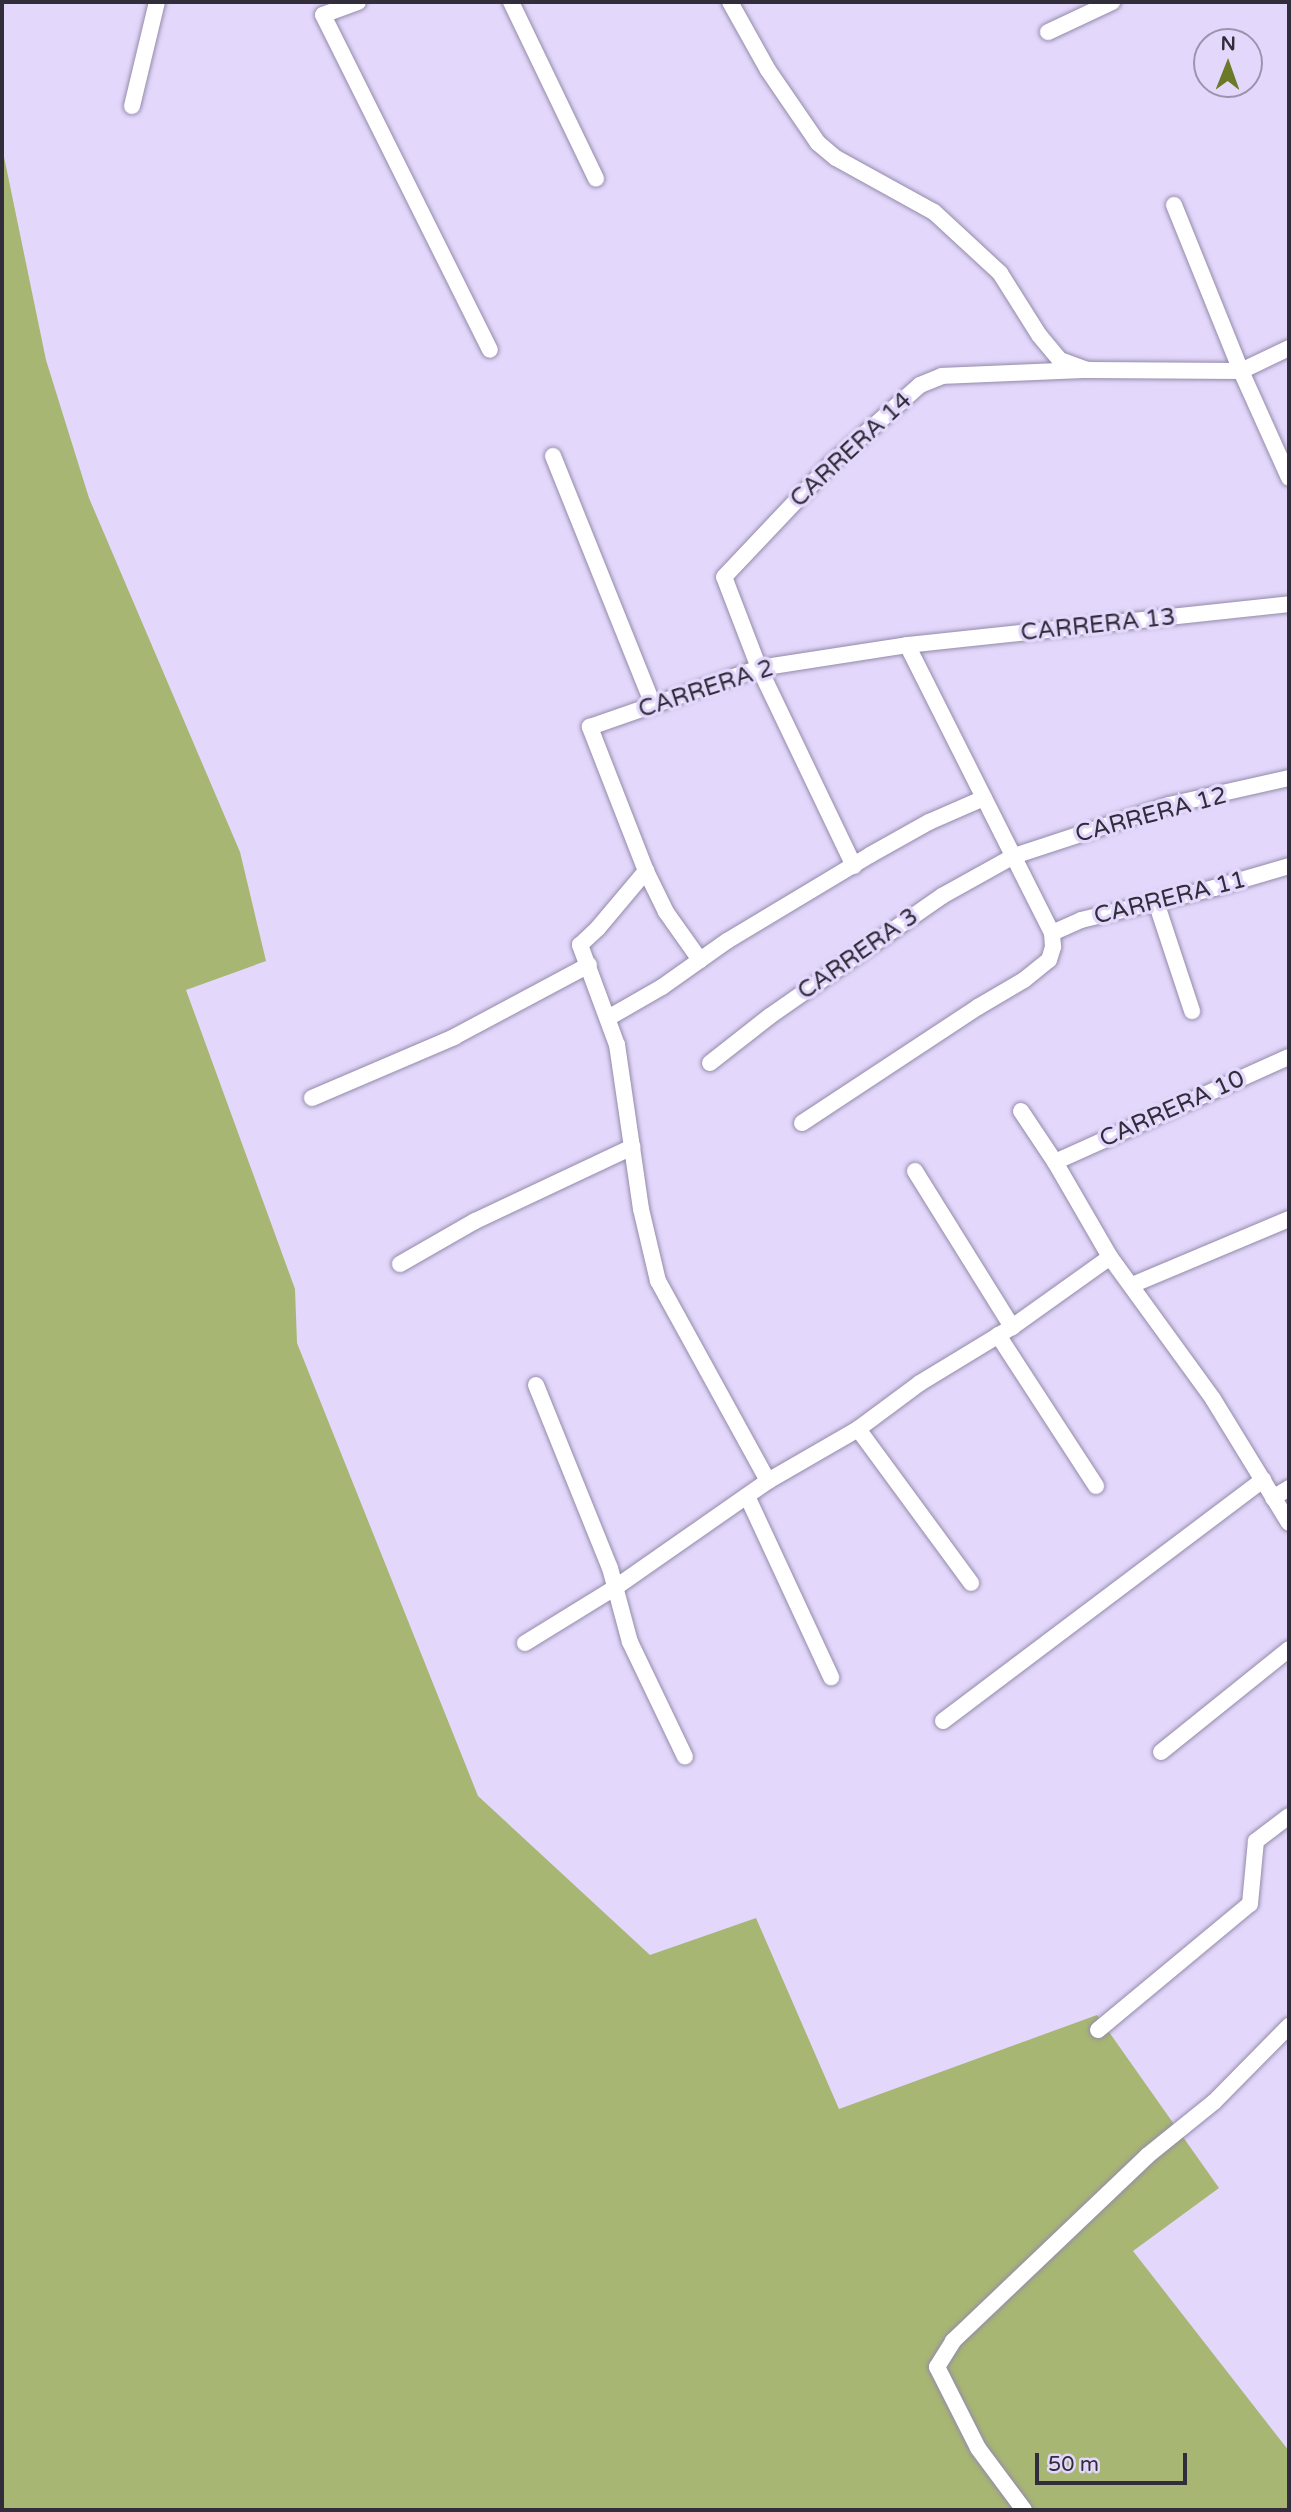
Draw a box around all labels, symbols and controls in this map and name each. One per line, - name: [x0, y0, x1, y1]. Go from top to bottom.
- north arrow: [1193, 28, 1263, 98]
- text: N: [1221, 33, 1236, 55]
- street label: CARRERA 14: [784, 386, 918, 514]
- street label: CARRERA 13: [1019, 603, 1177, 647]
- street label: CARRERA 2: [635, 654, 777, 724]
- street label: CARRERA 12: [1072, 781, 1230, 849]
- street label: CARRERA 11: [1091, 865, 1249, 931]
- street label: CARRERA 3: [792, 902, 924, 1006]
- street label: CARRERA 10: [1095, 1064, 1249, 1154]
- scale bar: [1039, 2438, 1191, 2482]
- text: 50 m: [1048, 2452, 1099, 2477]

